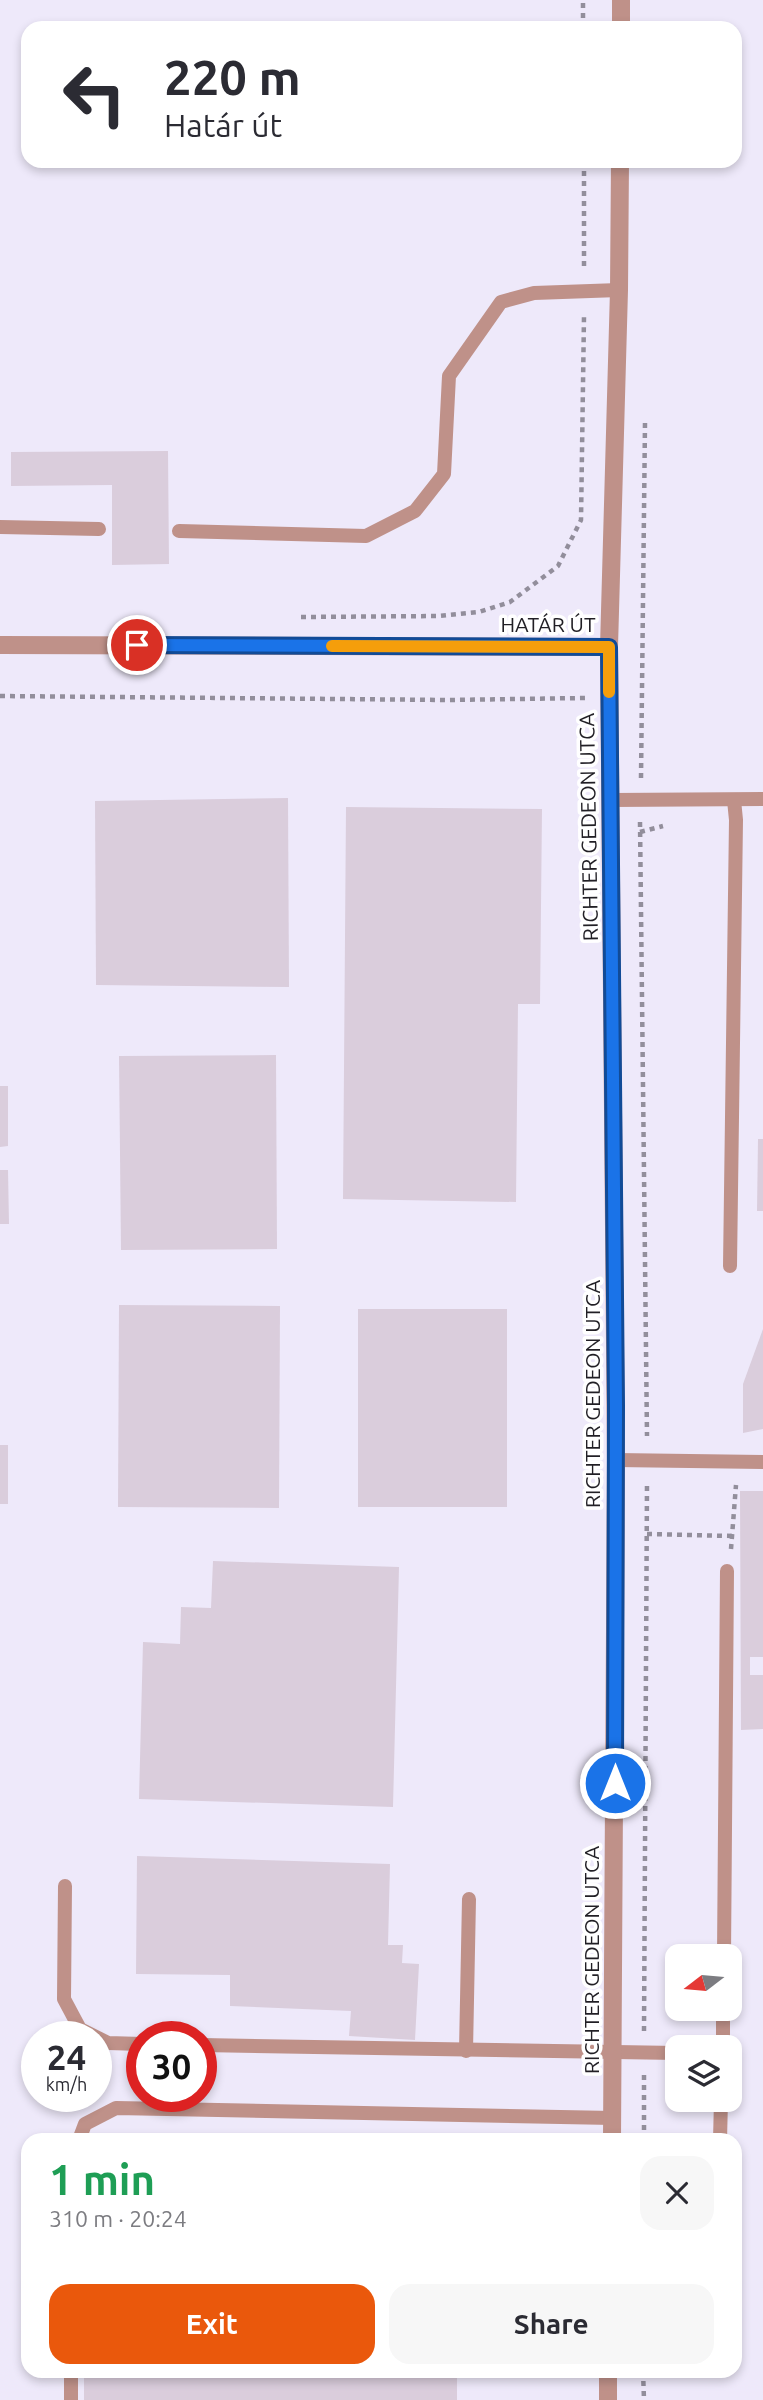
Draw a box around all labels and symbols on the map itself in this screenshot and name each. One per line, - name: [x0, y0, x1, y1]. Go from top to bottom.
- street label: HATÁR ÚT: [500, 612, 596, 636]
- pin: [107, 615, 167, 675]
- street label: RICHTER GEDEON UTCA: [574, 712, 602, 941]
- street label: RICHTER GEDEON UTCA: [580, 1280, 604, 1508]
- position arrow: [578, 1746, 652, 1820]
- street label: RICHTER GEDEON UTCA: [579, 1846, 603, 2074]
- north arrow: [665, 1944, 742, 2021]
- speed limit sign: 30: [126, 2021, 217, 2112]

